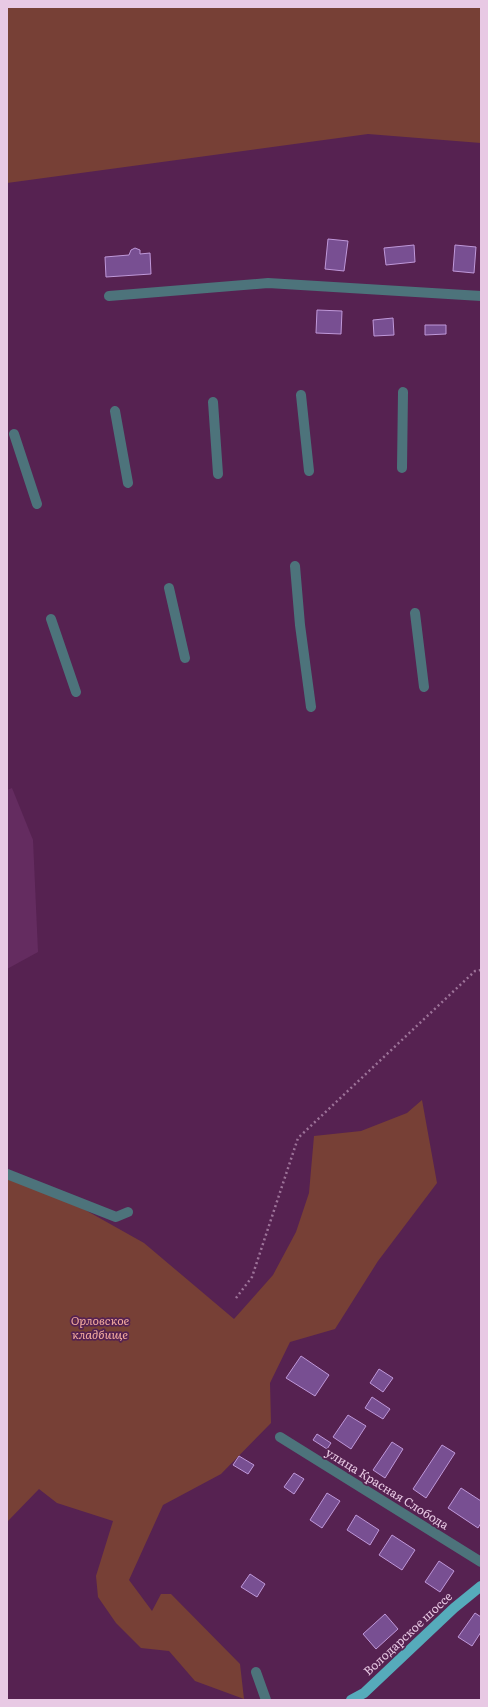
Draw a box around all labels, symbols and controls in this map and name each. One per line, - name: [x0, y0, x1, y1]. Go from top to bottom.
- park label: Орловское кладбище: [71, 1311, 130, 1343]
- street label: улица Красная Слобода: [322, 1443, 453, 1534]
- street label: Володарское шоссе: [359, 1587, 456, 1679]

